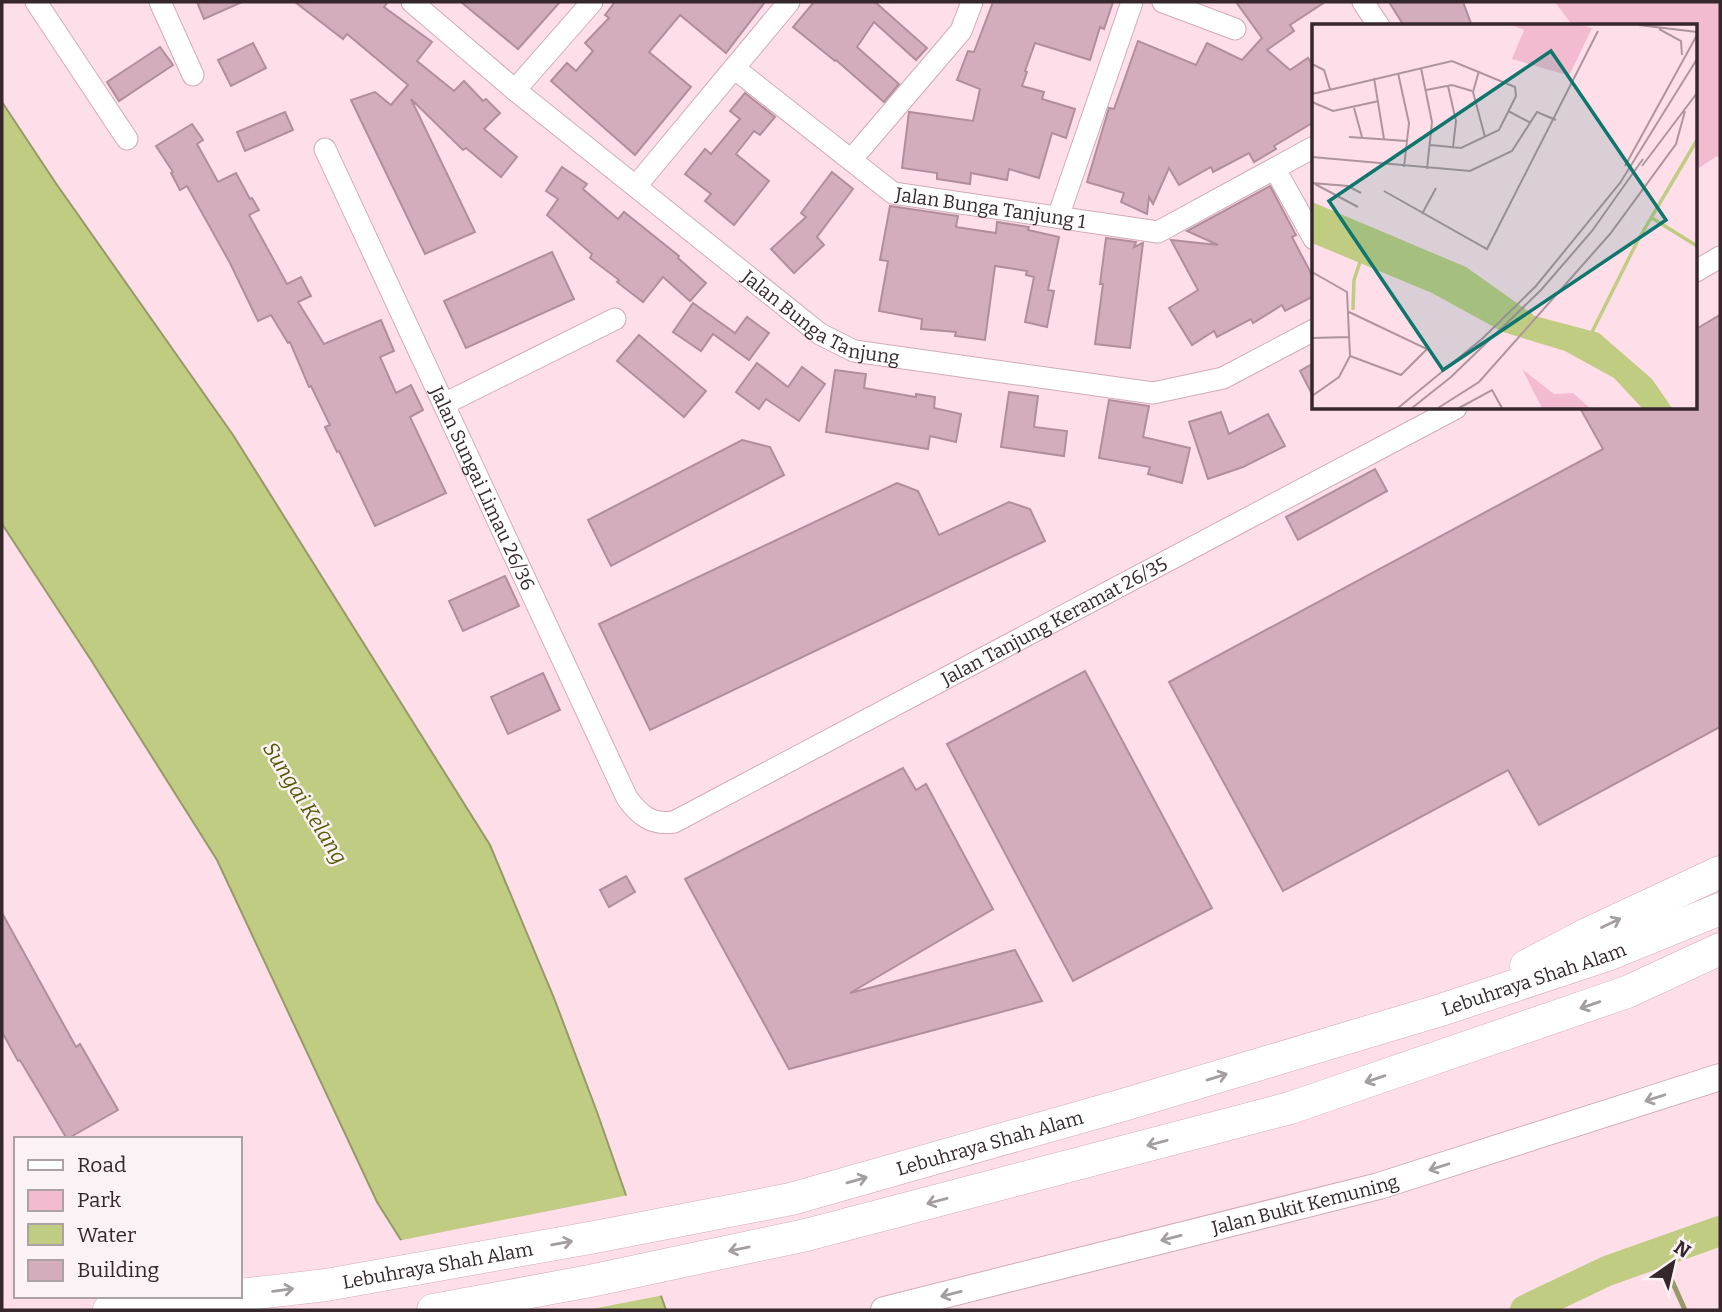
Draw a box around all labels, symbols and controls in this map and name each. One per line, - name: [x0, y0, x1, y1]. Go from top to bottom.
- inset map: [1312, 24, 1698, 410]
- street label: Jalan Bunga Tanjung 1: [893, 182, 1088, 233]
- street label: Jalan Bunga Tanjung: [737, 264, 902, 369]
- street label: Jalan Sungai Limau 26/36: [425, 381, 540, 594]
- street label: Jalan Tanjung Keramat 26/35: [936, 552, 1171, 691]
- water label: Sungai Kelang: [257, 737, 353, 869]
- one-way arrow: [1600, 916, 1621, 929]
- street label: Lebuhraya Shah Alam: [1438, 937, 1629, 1021]
- one-way arrow: [1579, 999, 1601, 1012]
- one-way arrow: [1206, 1070, 1228, 1083]
- one-way arrow: [1364, 1074, 1386, 1086]
- one-way arrow: [1645, 1093, 1667, 1105]
- street label: Lebuhraya Shah Alam: [894, 1105, 1086, 1180]
- legend: [14, 1137, 242, 1298]
- one-way arrow: [1146, 1137, 1169, 1150]
- text: Road: [77, 1152, 126, 1178]
- one-way arrow: [1428, 1162, 1450, 1175]
- street label: Jalan Bukit Kemuning: [1208, 1169, 1401, 1239]
- one-way arrow: [846, 1173, 868, 1186]
- text: Park: [77, 1187, 121, 1213]
- one-way arrow: [926, 1195, 948, 1208]
- text: Water: [77, 1222, 136, 1248]
- north arrow: [1638, 1228, 1708, 1298]
- one-way arrow: [1161, 1232, 1183, 1245]
- one-way arrow: [551, 1236, 573, 1249]
- text: N: [1670, 1236, 1695, 1263]
- street label: Lebuhraya Shah Alam: [341, 1237, 535, 1293]
- one-way arrow: [728, 1243, 751, 1257]
- text: Building: [77, 1257, 160, 1283]
- one-way arrow: [271, 1284, 294, 1297]
- one-way arrow: [940, 1288, 963, 1301]

